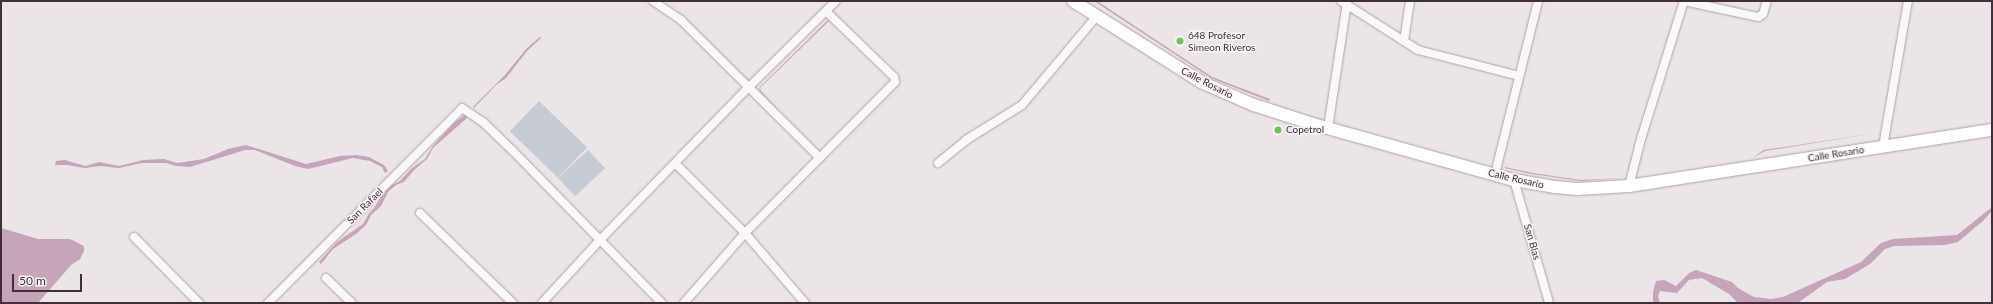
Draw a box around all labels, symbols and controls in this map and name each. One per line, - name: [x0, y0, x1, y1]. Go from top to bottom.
- place label: 648 Profesor Simeon Riveros: [1188, 29, 1255, 52]
- marker: 648 Profesor Simeon Riveros: [1175, 36, 1185, 46]
- street label: Calle Rosario: [1179, 65, 1235, 101]
- place label: Copetrol: [1286, 124, 1324, 136]
- marker: Copetrol: [1273, 125, 1283, 135]
- street label: Calle Rosario: [1807, 144, 1865, 164]
- street label: Calle Rosario: [1487, 167, 1545, 191]
- street label: San Rafael: [345, 186, 385, 226]
- street label: San Blas: [1521, 223, 1543, 261]
- scale bar: [14, 266, 84, 292]
- text: 50 m: [19, 273, 46, 288]

